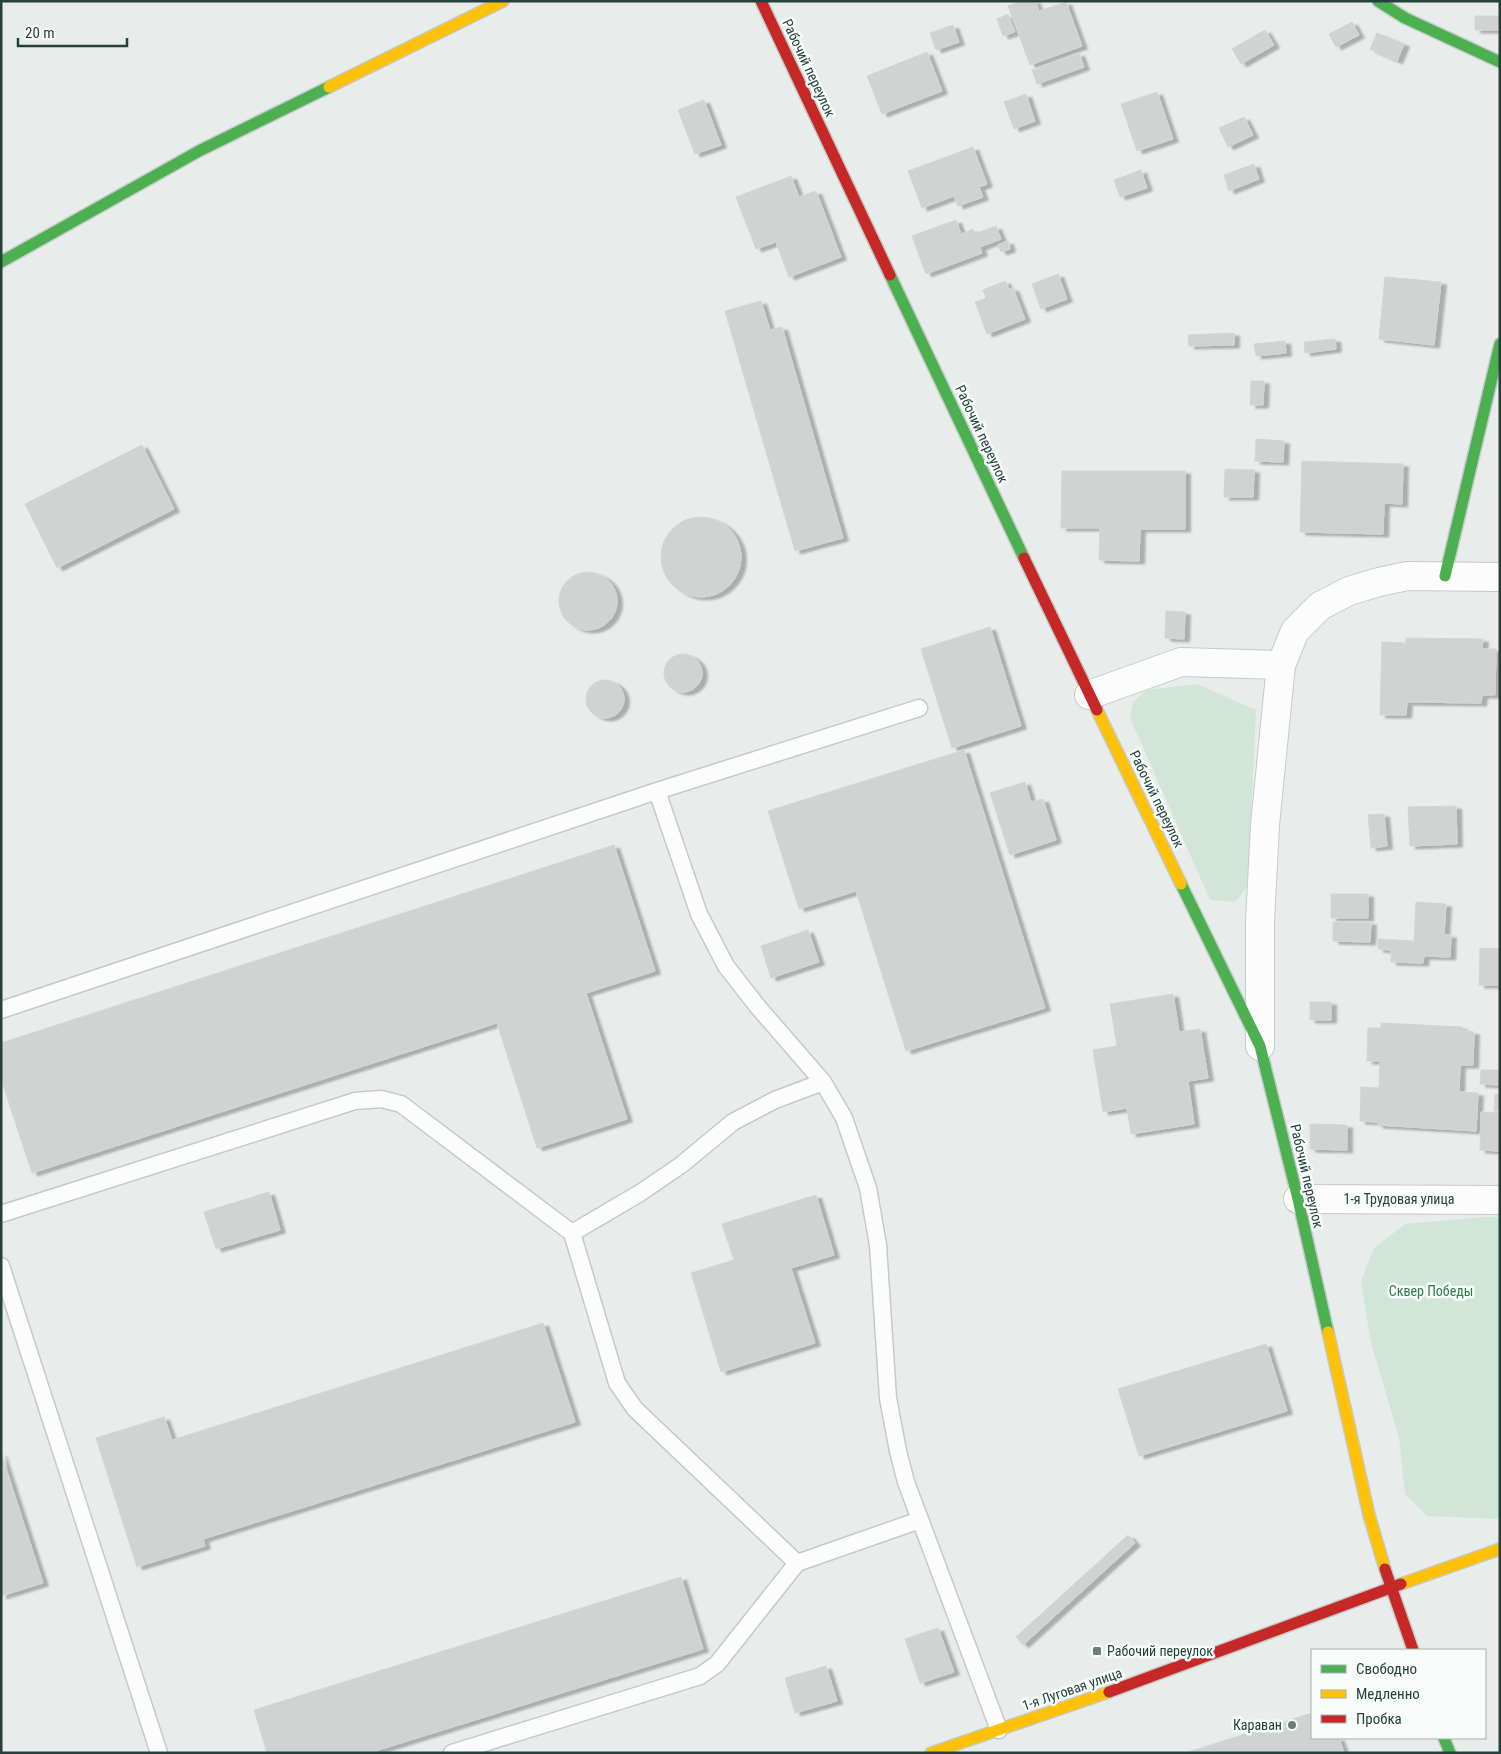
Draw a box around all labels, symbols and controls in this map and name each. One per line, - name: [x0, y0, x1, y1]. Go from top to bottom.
- scale bar: [18, 15, 126, 47]
- street label: Рабочий переулок: [779, 17, 839, 120]
- text: 20 m: [25, 24, 55, 42]
- street label: Рабочий переулок: [952, 383, 1012, 486]
- street label: Рабочий переулок: [1127, 748, 1188, 850]
- street label: Рабочий переулок: [1287, 1123, 1327, 1230]
- street label: 1-я Трудовая улица: [1343, 1191, 1455, 1207]
- park label: Сквер Победы: [1389, 1283, 1473, 1299]
- place label: Рабочий переулок: [1107, 1643, 1213, 1659]
- marker: Рабочий переулок: [1091, 1645, 1103, 1657]
- legend: [1311, 1649, 1486, 1739]
- text: Свободно: [1356, 1660, 1417, 1678]
- street label: 1-я Луговая улица: [1020, 1664, 1124, 1714]
- text: Медленно: [1356, 1685, 1420, 1703]
- text: Пробка: [1356, 1710, 1402, 1728]
- place label: Караван: [1233, 1717, 1282, 1733]
- marker: Караван: [1286, 1719, 1298, 1731]

